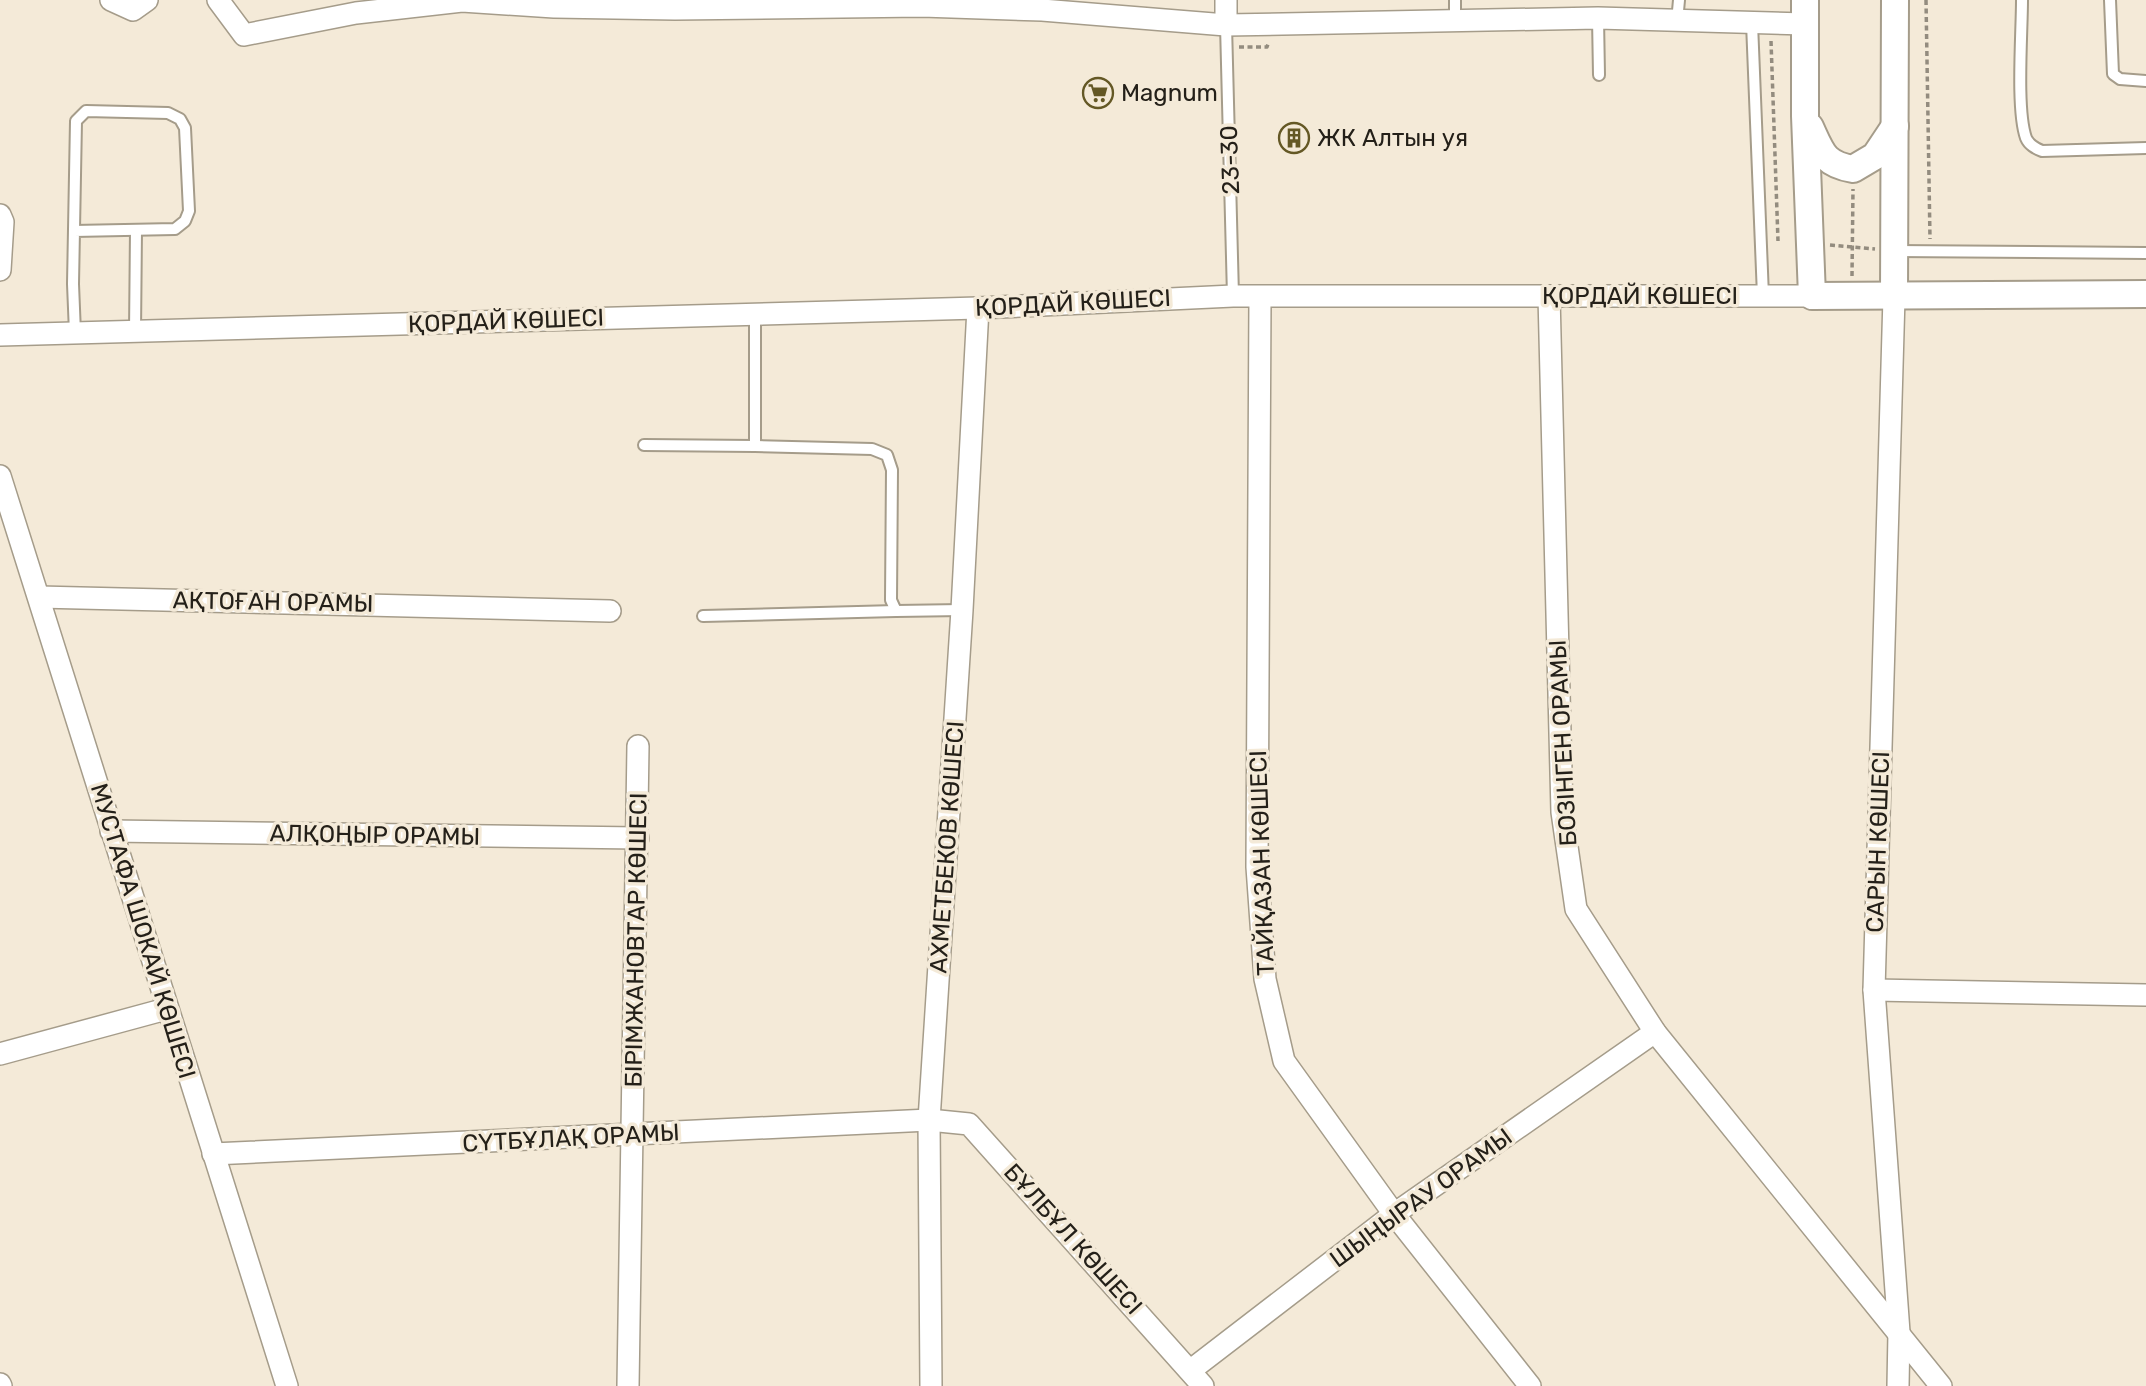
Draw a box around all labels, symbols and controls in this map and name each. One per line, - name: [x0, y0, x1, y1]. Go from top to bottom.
- supermarket icon: Magnum: [1081, 76, 1115, 110]
- place label: Magnum: [1121, 79, 1218, 107]
- building icon: ЖК Алтын уя: [1277, 121, 1311, 155]
- place label: ЖК Алтын уя: [1317, 124, 1468, 152]
- street label: 23-30: [1215, 125, 1245, 195]
- street label: ҚОРДАЙ КӨШЕСІ: [1542, 282, 1738, 310]
- street label: ҚОРДАЙ КӨШЕСІ: [974, 284, 1172, 322]
- street label: ҚОРДАЙ КӨШЕСІ: [408, 304, 604, 338]
- street label: АҚТОҒАН ОРАМЫ: [172, 586, 374, 618]
- street label: БОЗІНГЕН ОРАМЫ: [1544, 639, 1582, 847]
- street label: АХМЕТБЕКОВ КӨШЕСІ: [924, 720, 970, 974]
- street label: ТАЙҚАЗАН КӨШЕСІ: [1244, 750, 1280, 976]
- street label: САРЫН КӨШЕСІ: [1861, 751, 1895, 933]
- street label: МУСТАФА ШОКАЙ КӨШЕСІ: [85, 780, 201, 1082]
- street label: БІРІМЖАНОВТАР КӨШЕСІ: [619, 792, 653, 1088]
- street label: АЛҚОҢЫР ОРАМЫ: [269, 819, 481, 851]
- street label: CҮТБҰЛАҚ ОРАМЫ: [462, 1118, 680, 1158]
- street label: ШЫҢЫРАУ ОРАМЫ: [1325, 1123, 1517, 1273]
- street label: БҰЛБҰЛ КӨШЕСІ: [998, 1158, 1148, 1320]

